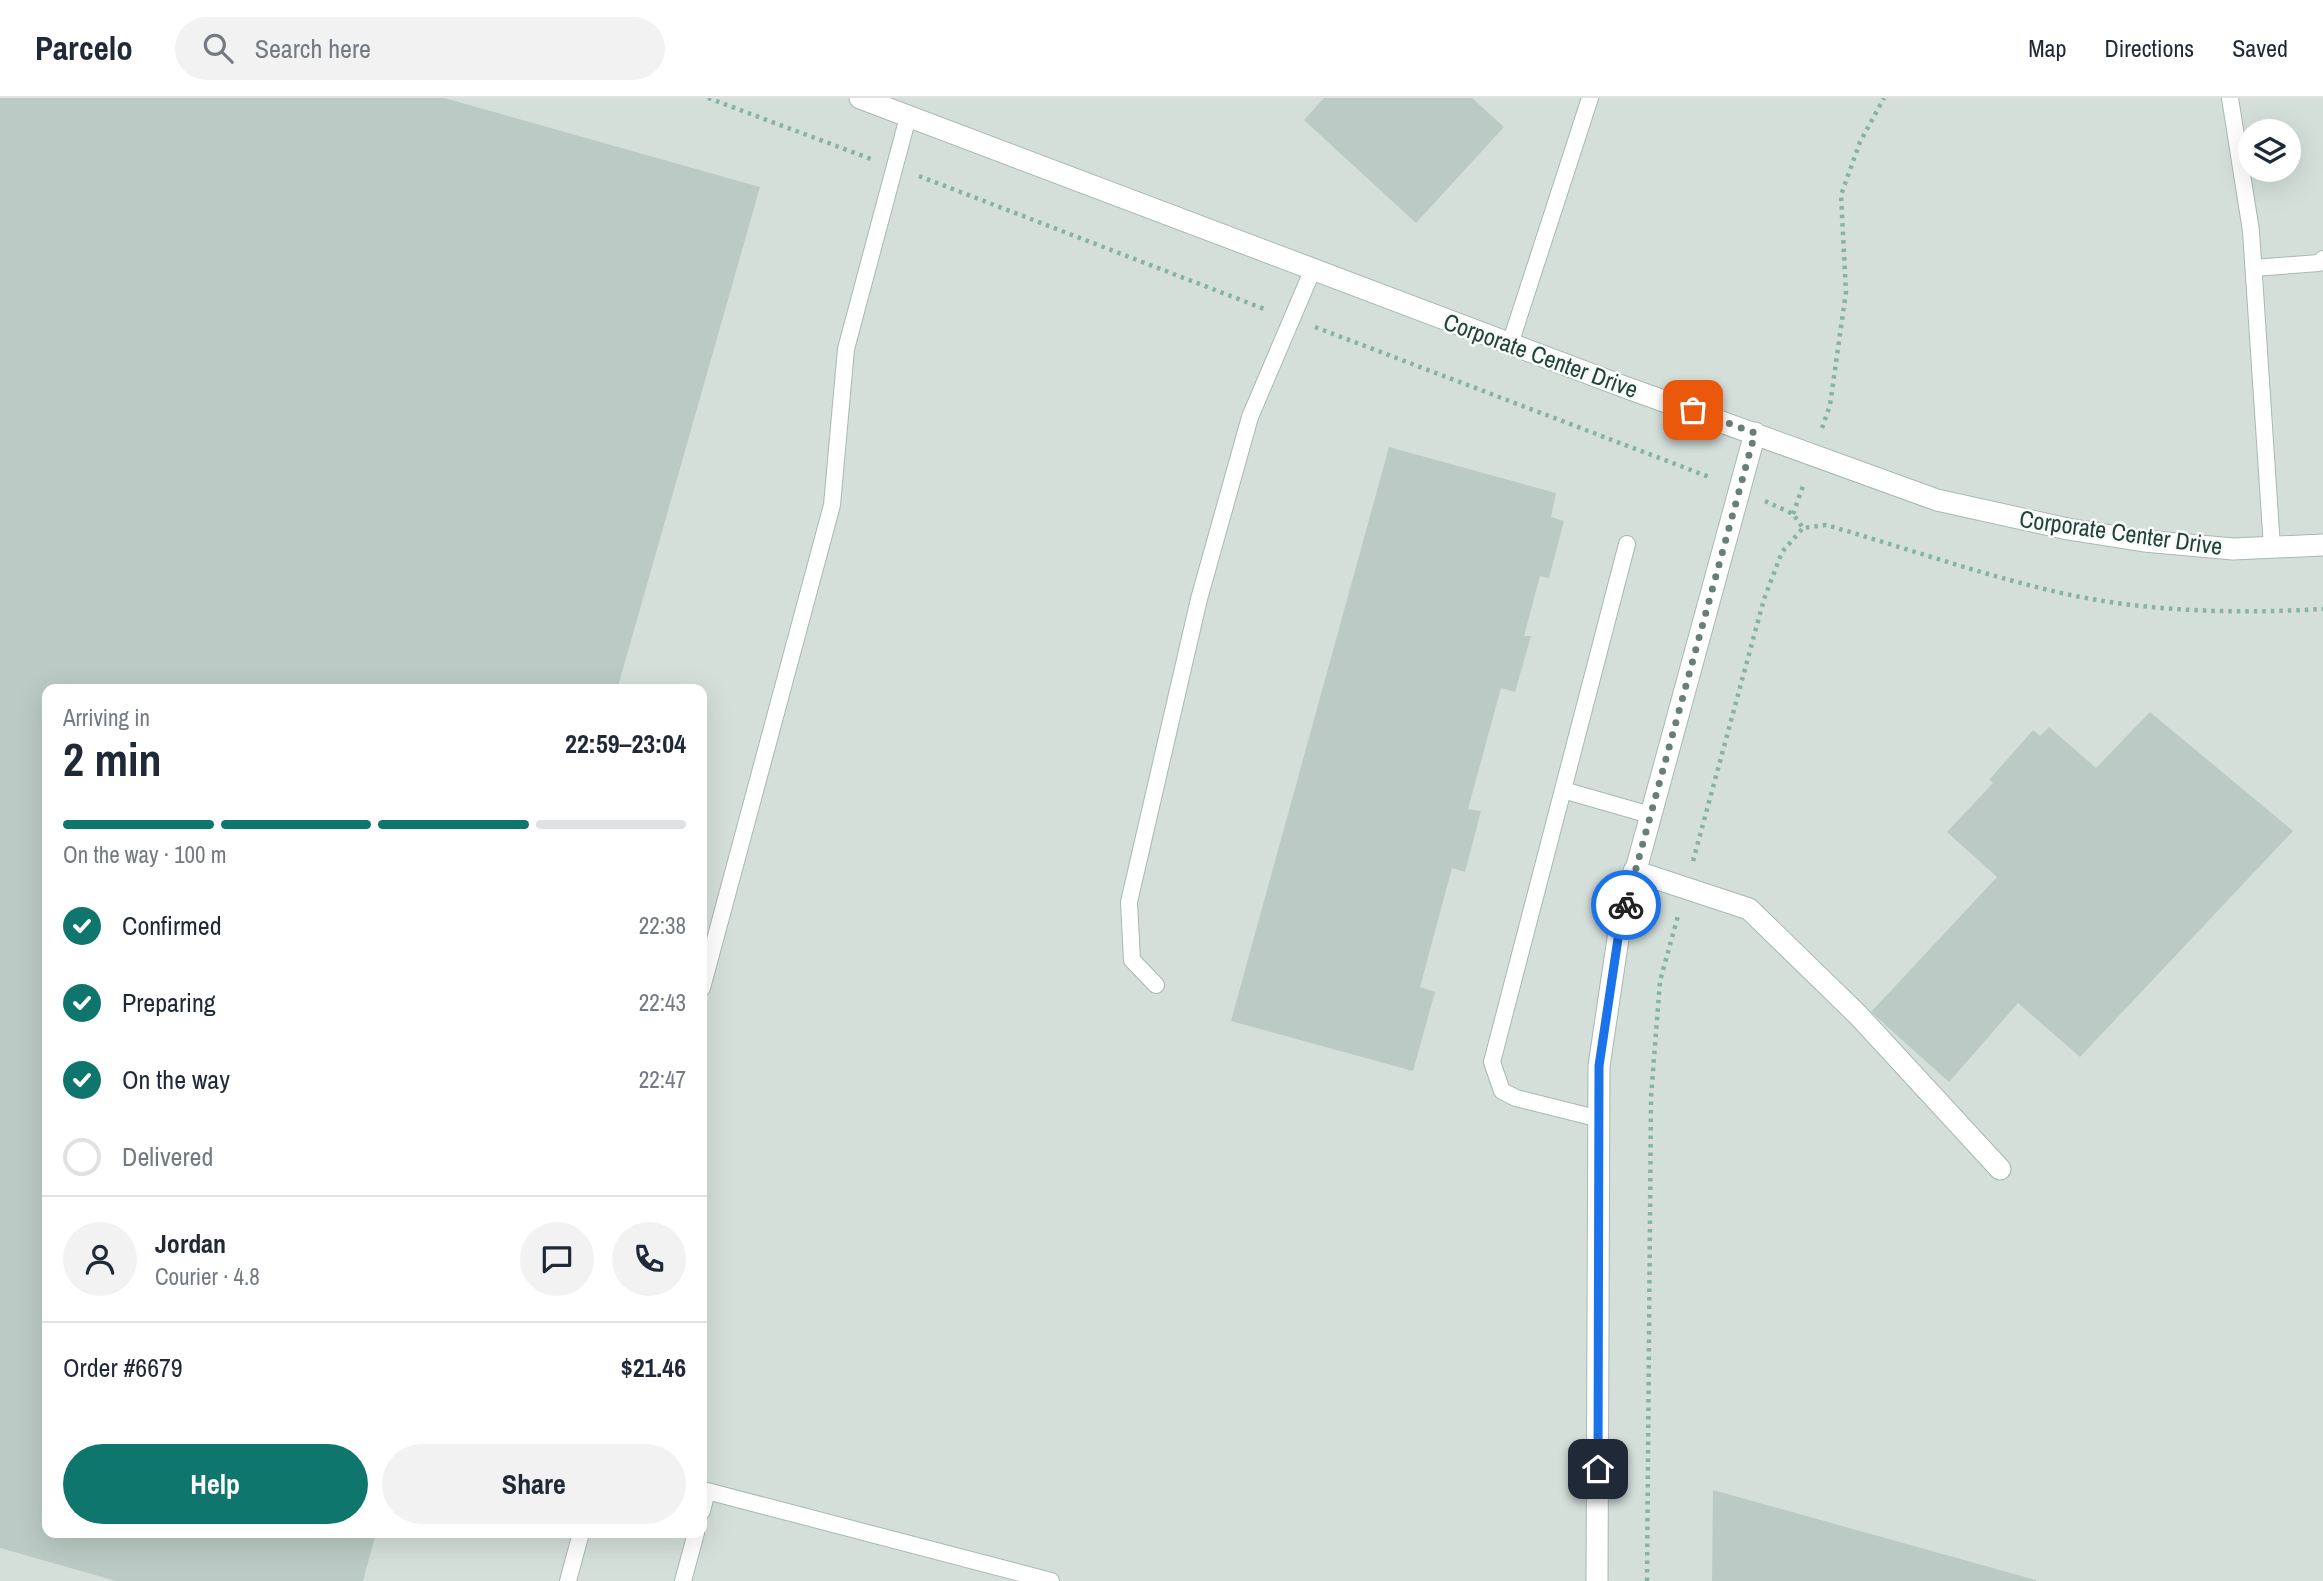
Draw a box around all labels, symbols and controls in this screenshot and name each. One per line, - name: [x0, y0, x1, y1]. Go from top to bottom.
- search box: [175, 17, 665, 80]
- text: Parcelo: [35, 26, 133, 70]
- icon: search: [199, 29, 237, 67]
- text: Search here: [255, 31, 371, 66]
- text: Map: [2028, 32, 2066, 64]
- text: Directions: [2104, 32, 2194, 64]
- text: Saved: [2232, 32, 2288, 64]
- map controls: [2238, 119, 2301, 182]
- button: layers: [2238, 119, 2301, 182]
- street label: Corporate Center Drive: [1439, 305, 1643, 405]
- pin: [1663, 380, 1723, 440]
- icon: bag: [1674, 391, 1712, 429]
- street label: Corporate Center Drive: [2018, 502, 2224, 562]
- text: Arriving in: [63, 702, 150, 733]
- text: 22:59–23:04: [565, 726, 686, 761]
- text: 2 min: [63, 728, 162, 790]
- text: On the way · 100 m: [63, 839, 227, 870]
- courier: [1591, 870, 1661, 940]
- icon: bike: [1607, 886, 1645, 924]
- icon: check: [63, 907, 101, 945]
- text: Confirmed: [122, 908, 222, 943]
- text: 22:38: [639, 910, 686, 941]
- icon: check: [63, 984, 101, 1022]
- text: Preparing: [122, 985, 216, 1020]
- text: 22:43: [639, 987, 686, 1018]
- icon: check: [63, 1061, 101, 1099]
- text: On the way: [122, 1062, 230, 1097]
- text: 22:47: [639, 1064, 686, 1095]
- text: Delivered: [122, 1139, 213, 1174]
- button: person: [63, 1222, 137, 1296]
- button: chat: [520, 1222, 594, 1296]
- button: phone: [612, 1222, 686, 1296]
- text: Jordan: [155, 1226, 226, 1261]
- text: Courier · 4.8: [155, 1261, 260, 1292]
- text: Order #6679: [63, 1350, 183, 1385]
- text: $21.46: [621, 1350, 686, 1385]
- pin: [1568, 1439, 1628, 1499]
- button: Help: [63, 1444, 368, 1524]
- button: Share: [382, 1444, 686, 1524]
- icon: home: [1579, 1450, 1617, 1488]

